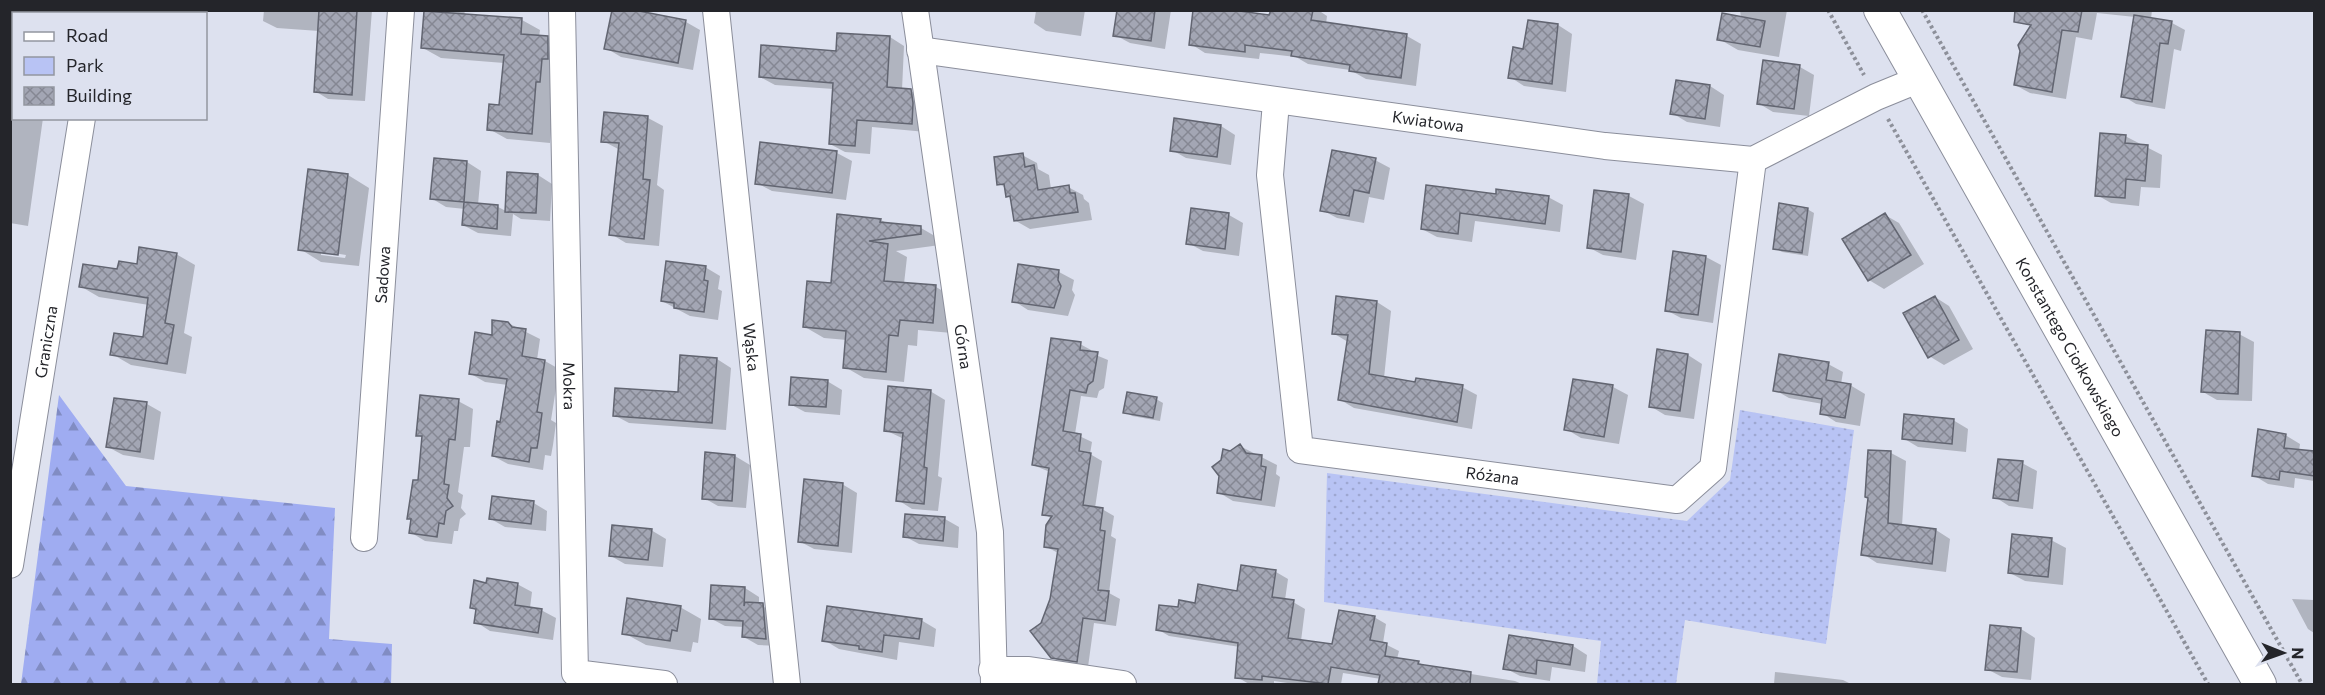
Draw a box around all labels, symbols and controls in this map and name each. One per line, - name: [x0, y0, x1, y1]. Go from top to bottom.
- legend: [12, 12, 207, 120]
- text: Road: [66, 24, 108, 46]
- text: Park: [66, 54, 104, 76]
- text: Building: [66, 84, 132, 106]
- street label: Kwiatowa: [1391, 106, 1465, 135]
- street label: Sadowa: [370, 245, 393, 304]
- street label: Konstantego Ciołkowskiego: [2012, 254, 2129, 440]
- street label: Graniczna: [30, 304, 61, 379]
- street label: Wąska: [740, 322, 764, 372]
- street label: Górna: [951, 323, 976, 370]
- street label: Mokra: [560, 362, 580, 410]
- street label: Różana: [1465, 462, 1520, 488]
- north arrow: [2253, 623, 2313, 683]
- text: N: [2289, 647, 2308, 659]

